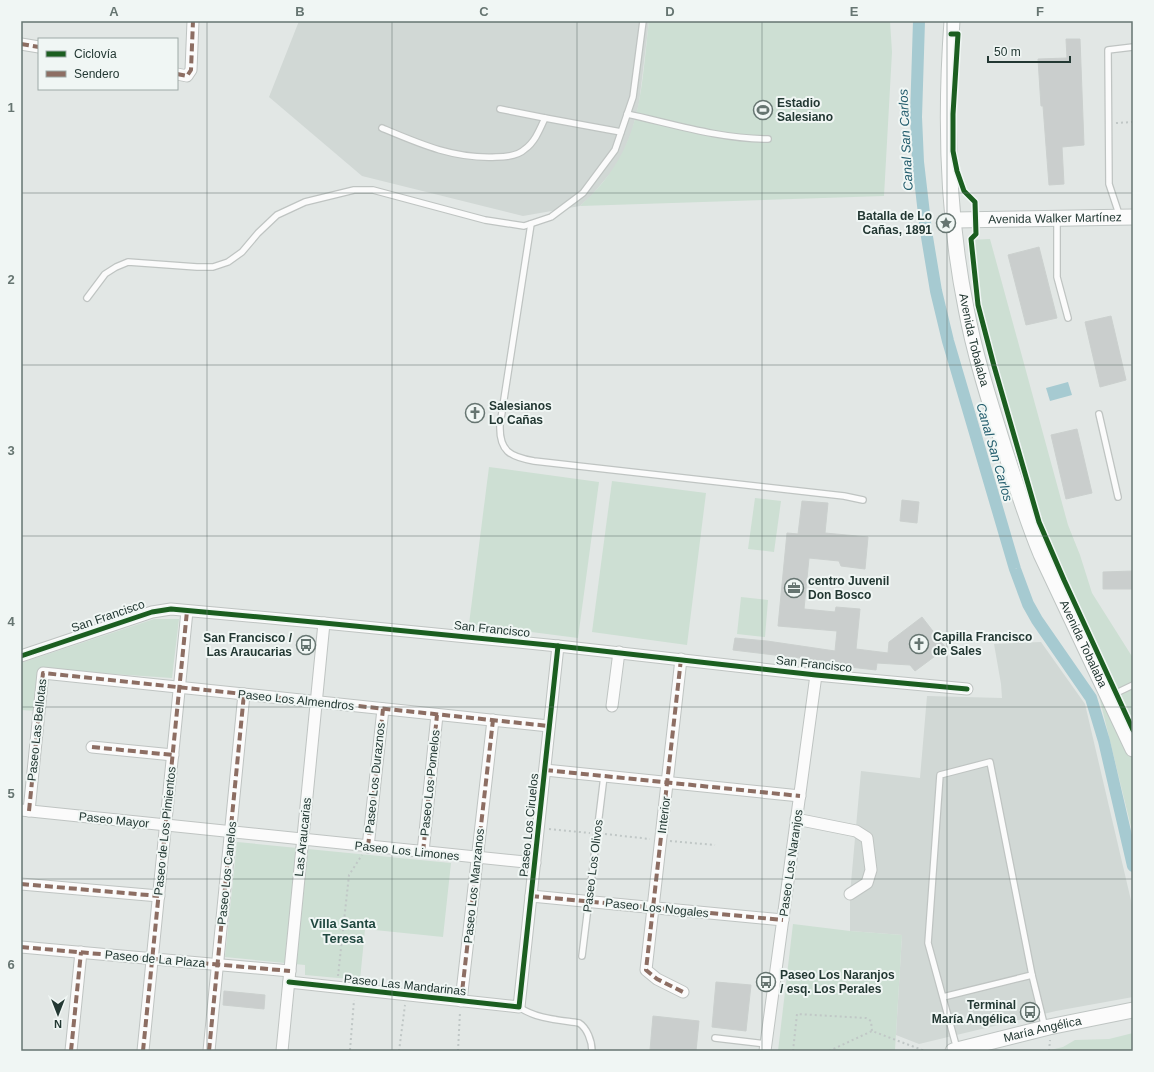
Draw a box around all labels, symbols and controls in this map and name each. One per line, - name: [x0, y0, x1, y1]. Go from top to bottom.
- text: A: [109, 4, 119, 19]
- text: B: [295, 4, 305, 19]
- text: C: [479, 4, 489, 19]
- text: D: [665, 4, 675, 19]
- text: E: [850, 4, 859, 19]
- text: F: [1036, 4, 1044, 19]
- legend: [38, 38, 178, 90]
- scale bar: [988, 38, 1070, 64]
- text: 50 m: [994, 45, 1021, 59]
- text: Ciclovía: [74, 47, 117, 61]
- text: Sendero: [74, 67, 120, 81]
- water label: Canal San Carlos: [895, 88, 916, 191]
- place label: Estadio Salesiano: [777, 96, 833, 124]
- sports icon: Estadio Salesiano: [752, 99, 774, 121]
- text: 1: [7, 100, 15, 115]
- place label: Batalla de Lo Cañas, 1891: [857, 209, 932, 237]
- street label: Avenida Walker Martínez: [988, 210, 1122, 226]
- place icon: Batalla de Lo Cañas, 1891: [935, 212, 957, 234]
- text: 2: [7, 272, 15, 287]
- street label: Avenida Tobalaba: [956, 292, 992, 388]
- place label: Salesianos Lo Cañas: [489, 399, 552, 427]
- water label: Canal San Carlos: [973, 401, 1016, 504]
- church icon: Salesianos Lo Cañas: [464, 402, 486, 424]
- text: 3: [7, 443, 15, 458]
- place label: centro Juvenil Don Bosco: [808, 574, 889, 602]
- office icon: centro Juvenil Don Bosco: [783, 577, 805, 599]
- street label: San Francisco: [69, 597, 147, 635]
- street label: Avenida Tobalaba: [1057, 598, 1110, 690]
- text: 4: [7, 614, 15, 629]
- street label: San Francisco: [453, 618, 531, 640]
- place label: Capilla Francisco de Sales: [933, 630, 1032, 658]
- place label: San Francisco / Las Araucarias: [203, 631, 293, 659]
- church icon: Capilla Francisco de Sales: [908, 633, 930, 655]
- bus stop icon: San Francisco / Las Araucarias: [295, 634, 317, 656]
- street label: San Francisco: [775, 653, 853, 675]
- street label: Paseo Las Bellotas: [25, 678, 49, 782]
- street label: Paseo Los Almendros: [237, 687, 355, 713]
- street label: Paseo Los Duraznos: [362, 722, 388, 834]
- street label: Paseo Los Pomelos: [417, 729, 443, 837]
- street label: Paseo de Los Pimientos: [151, 766, 179, 896]
- street label: Paseo Los Ciruelos: [517, 773, 541, 877]
- text: 5: [7, 786, 15, 801]
- street label: Interior: [655, 796, 673, 834]
- street label: Las Araucarias: [292, 797, 314, 877]
- street label: Paseo Mayor: [78, 809, 150, 831]
- street label: Paseo Los Naranjos: [777, 809, 805, 917]
- street label: Paseo Los Olivos: [580, 819, 606, 913]
- street label: Paseo Los Canelos: [215, 821, 239, 925]
- street label: Paseo Los Manzanos: [461, 828, 487, 944]
- street label: Paseo Los Limones: [354, 839, 460, 863]
- street label: Paseo Los Nogales: [605, 896, 709, 920]
- district label: Villa Santa Teresa: [310, 916, 377, 946]
- street label: Paseo de La Plaza: [104, 948, 206, 970]
- text: 6: [7, 957, 15, 972]
- place label: Paseo Los Naranjos / esq. Los Perales: [780, 968, 895, 996]
- bus stop icon: Paseo Los Naranjos / esq. Los Perales: [755, 971, 777, 993]
- street label: Paseo Las Mandarinas: [343, 972, 467, 998]
- north arrow: [38, 994, 78, 1034]
- place label: Terminal María Angélica: [932, 998, 1016, 1026]
- bus stop icon: Terminal María Angélica: [1019, 1001, 1041, 1023]
- street label: María Angélica: [1002, 1014, 1083, 1045]
- text: N: [54, 1018, 62, 1030]

